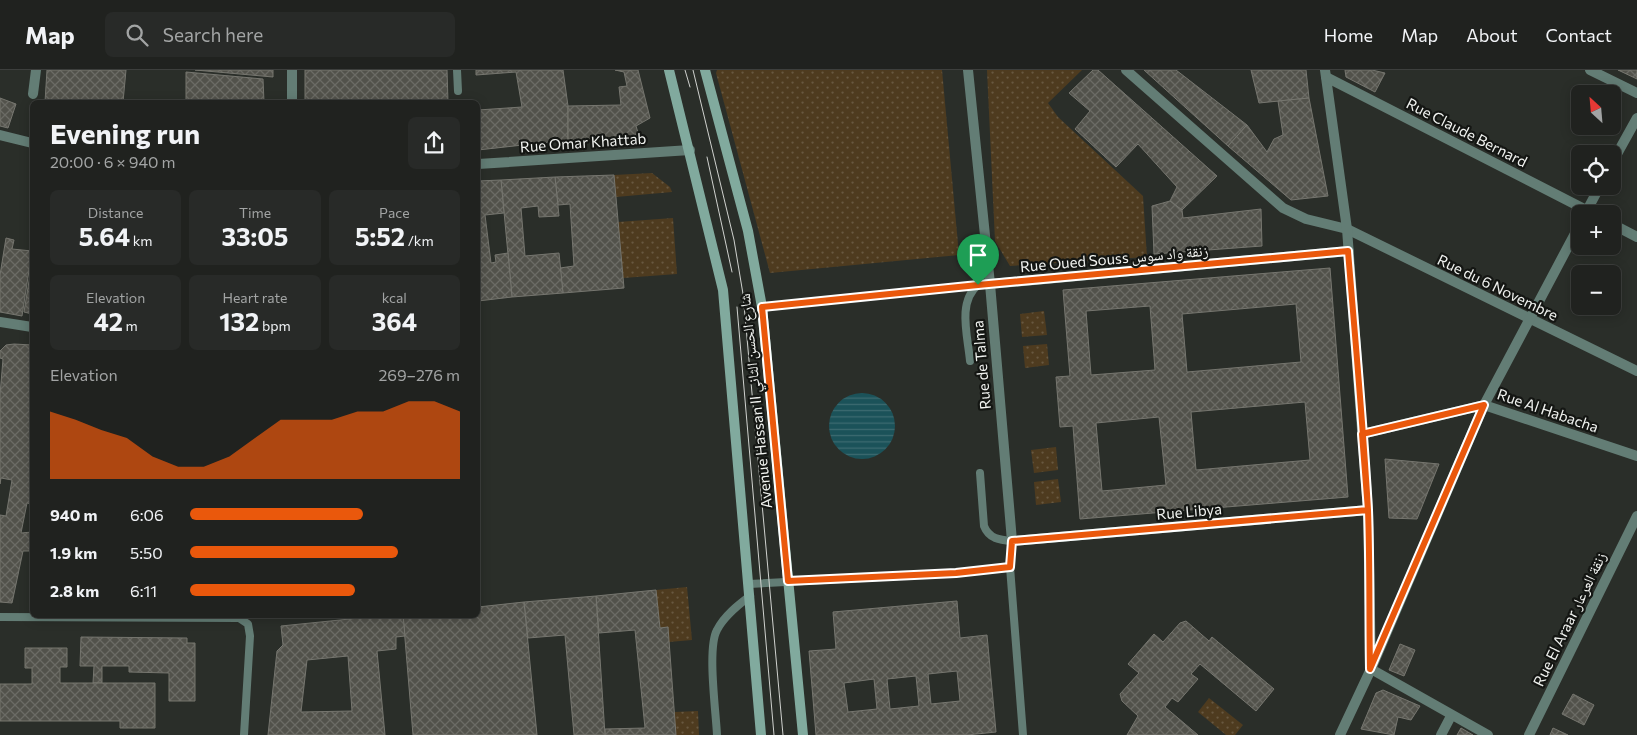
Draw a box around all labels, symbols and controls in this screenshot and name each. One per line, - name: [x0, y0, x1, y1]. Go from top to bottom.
- search box: [105, 12, 455, 57]
- text: Map: [25, 20, 75, 49]
- icon: search: [123, 21, 151, 49]
- text: Search here: [163, 23, 263, 46]
- text: Home: [1324, 24, 1373, 46]
- text: Map: [1401, 24, 1438, 46]
- text: About: [1466, 24, 1518, 46]
- text: Contact: [1546, 24, 1612, 46]
- north arrow: [1571, 85, 1621, 135]
- map controls: [1571, 85, 1621, 315]
- street label: Rue Claude Bernard: [1404, 94, 1530, 170]
- text: Evening run: [50, 116, 200, 150]
- button: share: [408, 117, 460, 169]
- street label: Rue Omar Khattab: [519, 129, 647, 155]
- button: locate: [1571, 145, 1621, 195]
- text: 20:00 · 6 × 940 m: [50, 152, 176, 171]
- text: Distance: [88, 204, 143, 221]
- text: Time: [239, 204, 271, 221]
- text: Pace: [379, 204, 410, 221]
- button: +: [1571, 205, 1621, 255]
- text: 5.64: [79, 221, 130, 251]
- text: 33:05: [222, 221, 288, 251]
- text: 5:52: [355, 221, 405, 251]
- text: km: [130, 232, 153, 249]
- text: /km: [405, 232, 434, 249]
- pin: [957, 234, 999, 285]
- icon: arrive: [964, 241, 992, 269]
- street label: Rue Oued Souss زنقة واد سوس: [1019, 241, 1209, 277]
- street label: Rue du 6 Novembre: [1435, 250, 1561, 324]
- button: −: [1571, 265, 1621, 315]
- text: Elevation: [86, 289, 145, 306]
- text: Heart rate: [222, 289, 288, 306]
- text: kcal: [382, 289, 407, 306]
- street label: Avenue Hassan II شارع الحسن الثاني: [735, 292, 779, 509]
- text: 42: [94, 306, 123, 336]
- text: 132: [219, 306, 259, 336]
- text: 364: [372, 306, 417, 336]
- text: m: [123, 317, 138, 334]
- text: bpm: [259, 317, 291, 334]
- street label: Rue de Talma: [968, 320, 994, 410]
- text: Elevation: [50, 365, 118, 384]
- text: 269–276 m: [379, 365, 460, 384]
- street label: Rue Al Habacha: [1495, 384, 1601, 436]
- street label: Rue Libya: [1155, 499, 1223, 523]
- text: 940 m: [50, 505, 97, 524]
- text: 6:06: [130, 505, 164, 524]
- text: 1.9 km: [50, 543, 97, 562]
- text: 5:50: [130, 543, 163, 562]
- street label: Rue El Araar زنقة العرعار: [1529, 549, 1610, 689]
- text: 2.8 km: [50, 581, 99, 600]
- text: 6:11: [130, 581, 157, 600]

